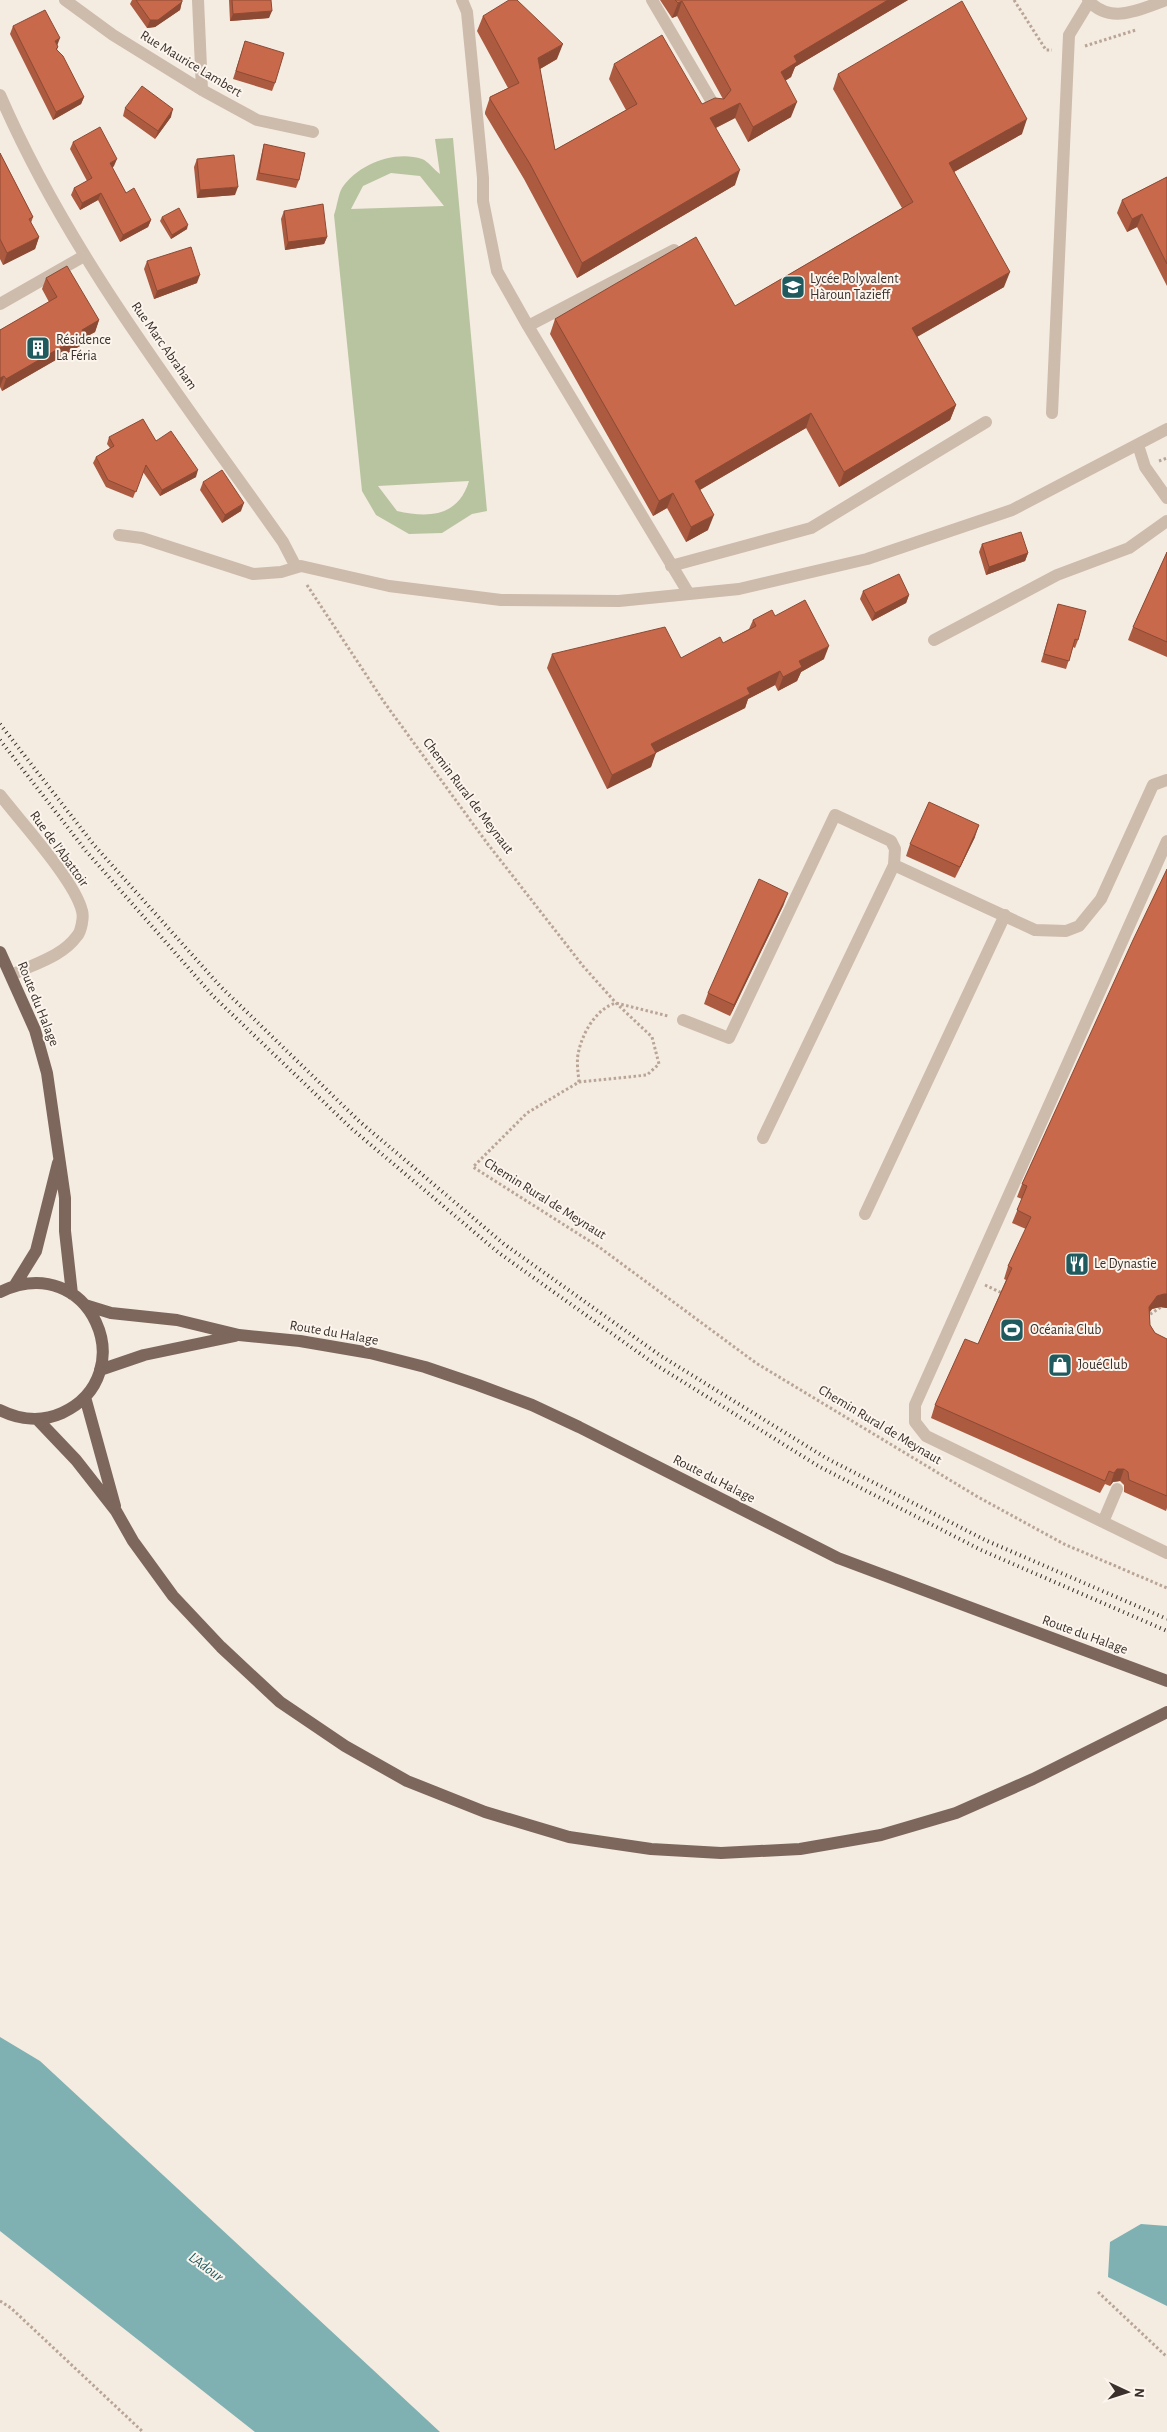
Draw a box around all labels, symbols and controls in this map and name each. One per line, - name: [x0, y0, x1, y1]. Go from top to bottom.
- street label: Rue Maurice Lambert: [138, 28, 245, 100]
- place label: Lycée Polyvalent Hàroun Tazieff: [810, 272, 899, 302]
- school or university icon: Lycée Polyvalent Hàroun Tazieff: [780, 274, 806, 300]
- street label: Rue Marc Abraham: [129, 300, 199, 392]
- place label: Résidence La Féria: [56, 333, 111, 363]
- building icon: Résidence La Féria: [25, 335, 51, 361]
- street label: Chemin Rural de Meynaut: [420, 736, 516, 857]
- street label: Rue de l'Abattoir: [27, 809, 91, 890]
- street label: Route du Halage: [15, 960, 61, 1048]
- street label: Chemin Rural de Meynaut: [482, 1156, 609, 1243]
- restaurant icon: Le Dynastie: [1064, 1251, 1090, 1277]
- place label: Le Dynastie: [1094, 1257, 1157, 1271]
- sports icon: Océania Club: [999, 1317, 1025, 1343]
- street label: Route du Halage: [288, 1318, 380, 1348]
- place label: Océania Club: [1030, 1323, 1102, 1337]
- shop icon: JouéClub: [1047, 1352, 1073, 1378]
- place label: JouéClub: [1078, 1358, 1128, 1372]
- street label: Chemin Rural de Meynaut: [816, 1383, 944, 1468]
- street label: Route du Halage: [671, 1452, 757, 1506]
- street label: Route du Halage: [1040, 1613, 1130, 1657]
- water label: L'Adour: [186, 2250, 227, 2285]
- north arrow: [1102, 2367, 1152, 2417]
- text: N: [1132, 2387, 1146, 2398]

